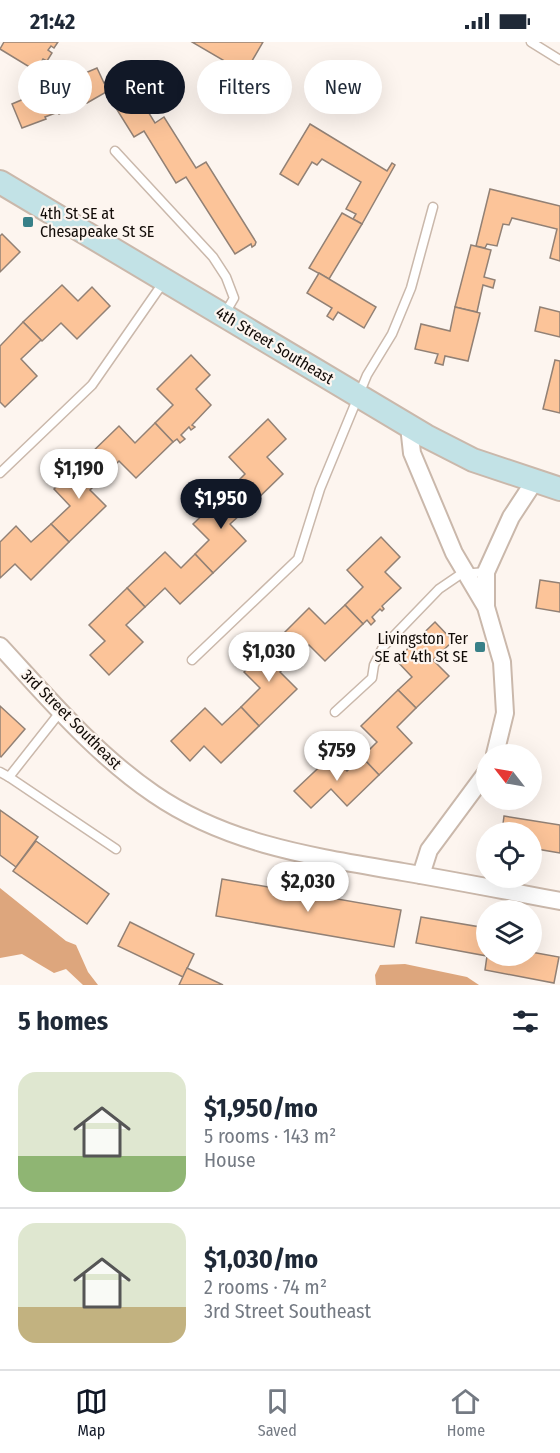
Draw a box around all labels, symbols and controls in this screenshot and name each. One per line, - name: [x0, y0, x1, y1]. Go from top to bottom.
- text: 21:42: [30, 8, 75, 35]
- chip: Buy: [18, 60, 92, 114]
- chip: Rent: [104, 60, 185, 114]
- chip: Filters: [197, 60, 292, 114]
- chip: New: [304, 60, 382, 114]
- place label: 4th St SE at Chesapeake St SE: [40, 204, 154, 241]
- marker: 4th St SE at Chesapeake St SE: [21, 215, 35, 229]
- street label: 4th Street Southeast: [212, 303, 338, 389]
- pin: $1,190: [30, 449, 128, 500]
- text: $1,190: [54, 456, 104, 480]
- pin: $1,950: [172, 479, 270, 530]
- text: $1,950: [195, 486, 247, 510]
- place label: Livingston Ter SE at 4th St SE: [374, 629, 468, 666]
- pin: $1,030: [220, 632, 318, 683]
- text: $1,030: [242, 639, 296, 663]
- marker: Livingston Ter SE at 4th St SE: [473, 640, 487, 654]
- street label: 3rd Street Southeast: [18, 665, 126, 774]
- pin: $759: [301, 731, 373, 782]
- text: $759: [318, 738, 356, 762]
- north arrow: [476, 744, 542, 810]
- map controls: [476, 744, 542, 966]
- button: locate: [476, 822, 542, 888]
- pin: $2,030: [259, 862, 357, 913]
- text: $2,030: [281, 869, 335, 893]
- button: layers: [476, 900, 542, 966]
- icon: filters: [509, 1005, 542, 1038]
- text: 5 homes: [18, 1006, 108, 1037]
- text: $1,950/mo: [204, 1093, 318, 1124]
- icon: home: [66, 1096, 138, 1168]
- text: 5 rooms · 143 m²: [204, 1124, 336, 1148]
- text: House: [204, 1148, 256, 1172]
- text: $1,030/mo: [204, 1244, 318, 1275]
- icon: home: [66, 1247, 138, 1319]
- text: 2 rooms · 74 m²: [204, 1275, 327, 1299]
- text: 3rd Street Southeast: [204, 1299, 371, 1323]
- tab: Map: [75, 1385, 108, 1440]
- tab: Saved: [258, 1385, 297, 1440]
- tab: Home: [447, 1385, 485, 1440]

